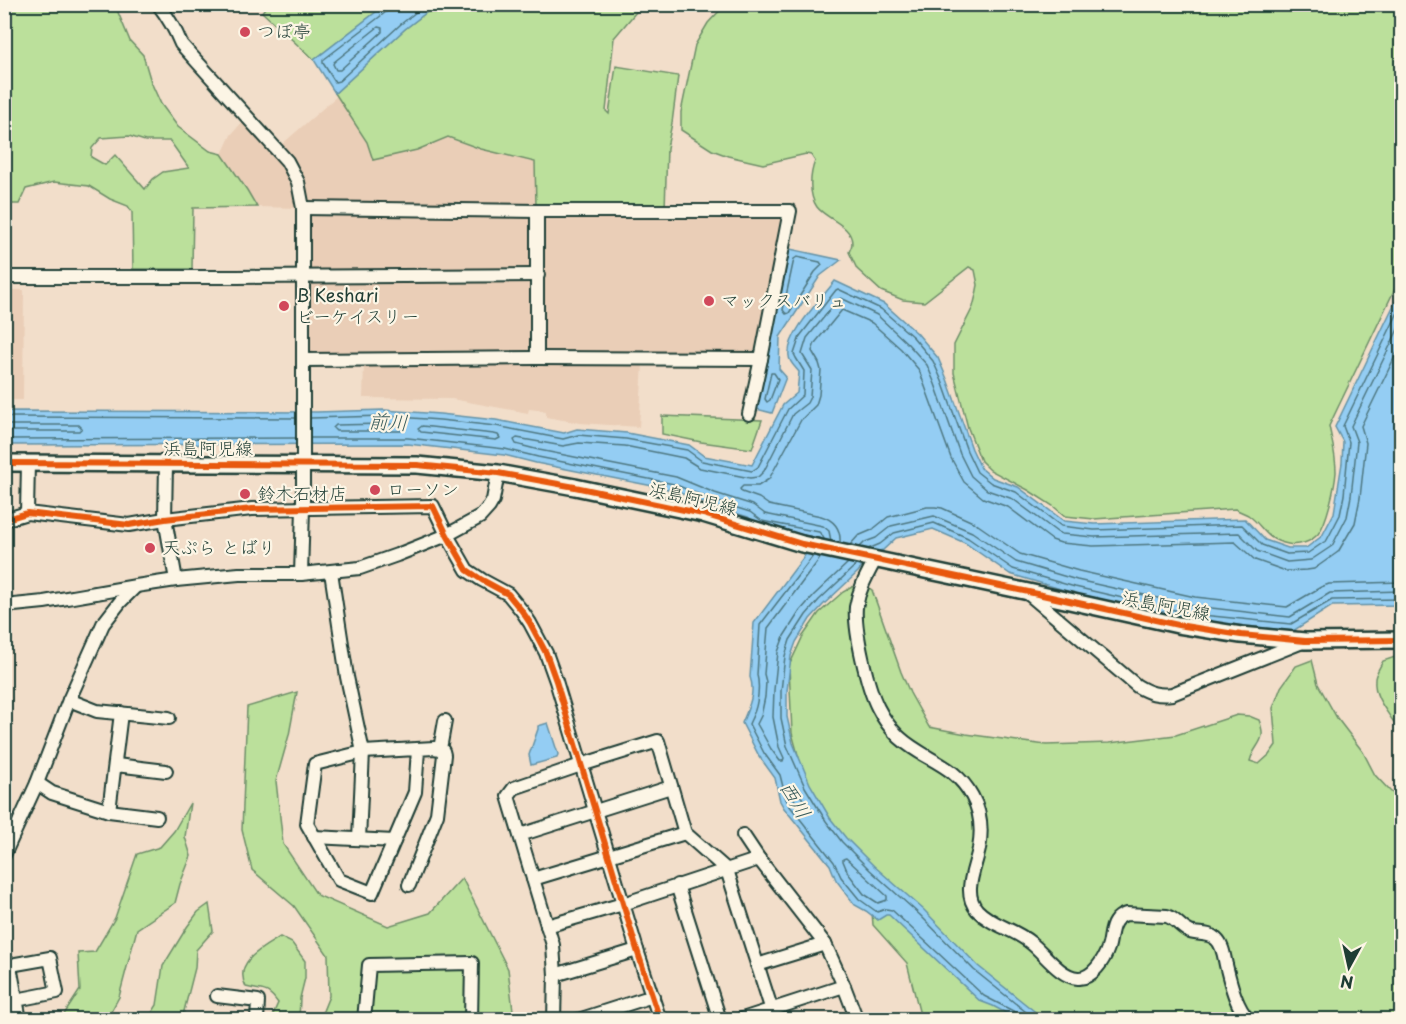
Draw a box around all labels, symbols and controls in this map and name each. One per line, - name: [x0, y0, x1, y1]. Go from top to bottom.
- place label: つぼ亭: [257, 17, 311, 44]
- marker: つぼ亭: [238, 25, 252, 39]
- place label: B Keshari ビーケイスリー: [296, 281, 419, 329]
- place label: マックスバリュ: [721, 286, 847, 313]
- marker: マックスバリュ: [702, 294, 716, 308]
- marker: B Keshari ビーケイスリー: [277, 299, 291, 313]
- water label: 前川: [367, 405, 409, 437]
- street label: 浜島阿児線: [163, 434, 253, 461]
- street label: 浜島阿児線: [646, 474, 740, 522]
- place label: ローソン: [387, 475, 459, 502]
- place label: 鈴木石材店: [257, 479, 347, 506]
- marker: ローソン: [368, 483, 382, 497]
- marker: 鈴木石材店: [238, 487, 252, 501]
- place label: 天ぷら とばり: [162, 533, 276, 560]
- marker: 天ぷら とばり: [143, 541, 157, 555]
- street label: 浜島阿児線: [1120, 583, 1213, 626]
- water label: 西川: [773, 775, 819, 824]
- north arrow: [1319, 937, 1379, 997]
- text: N: [1339, 970, 1355, 996]

